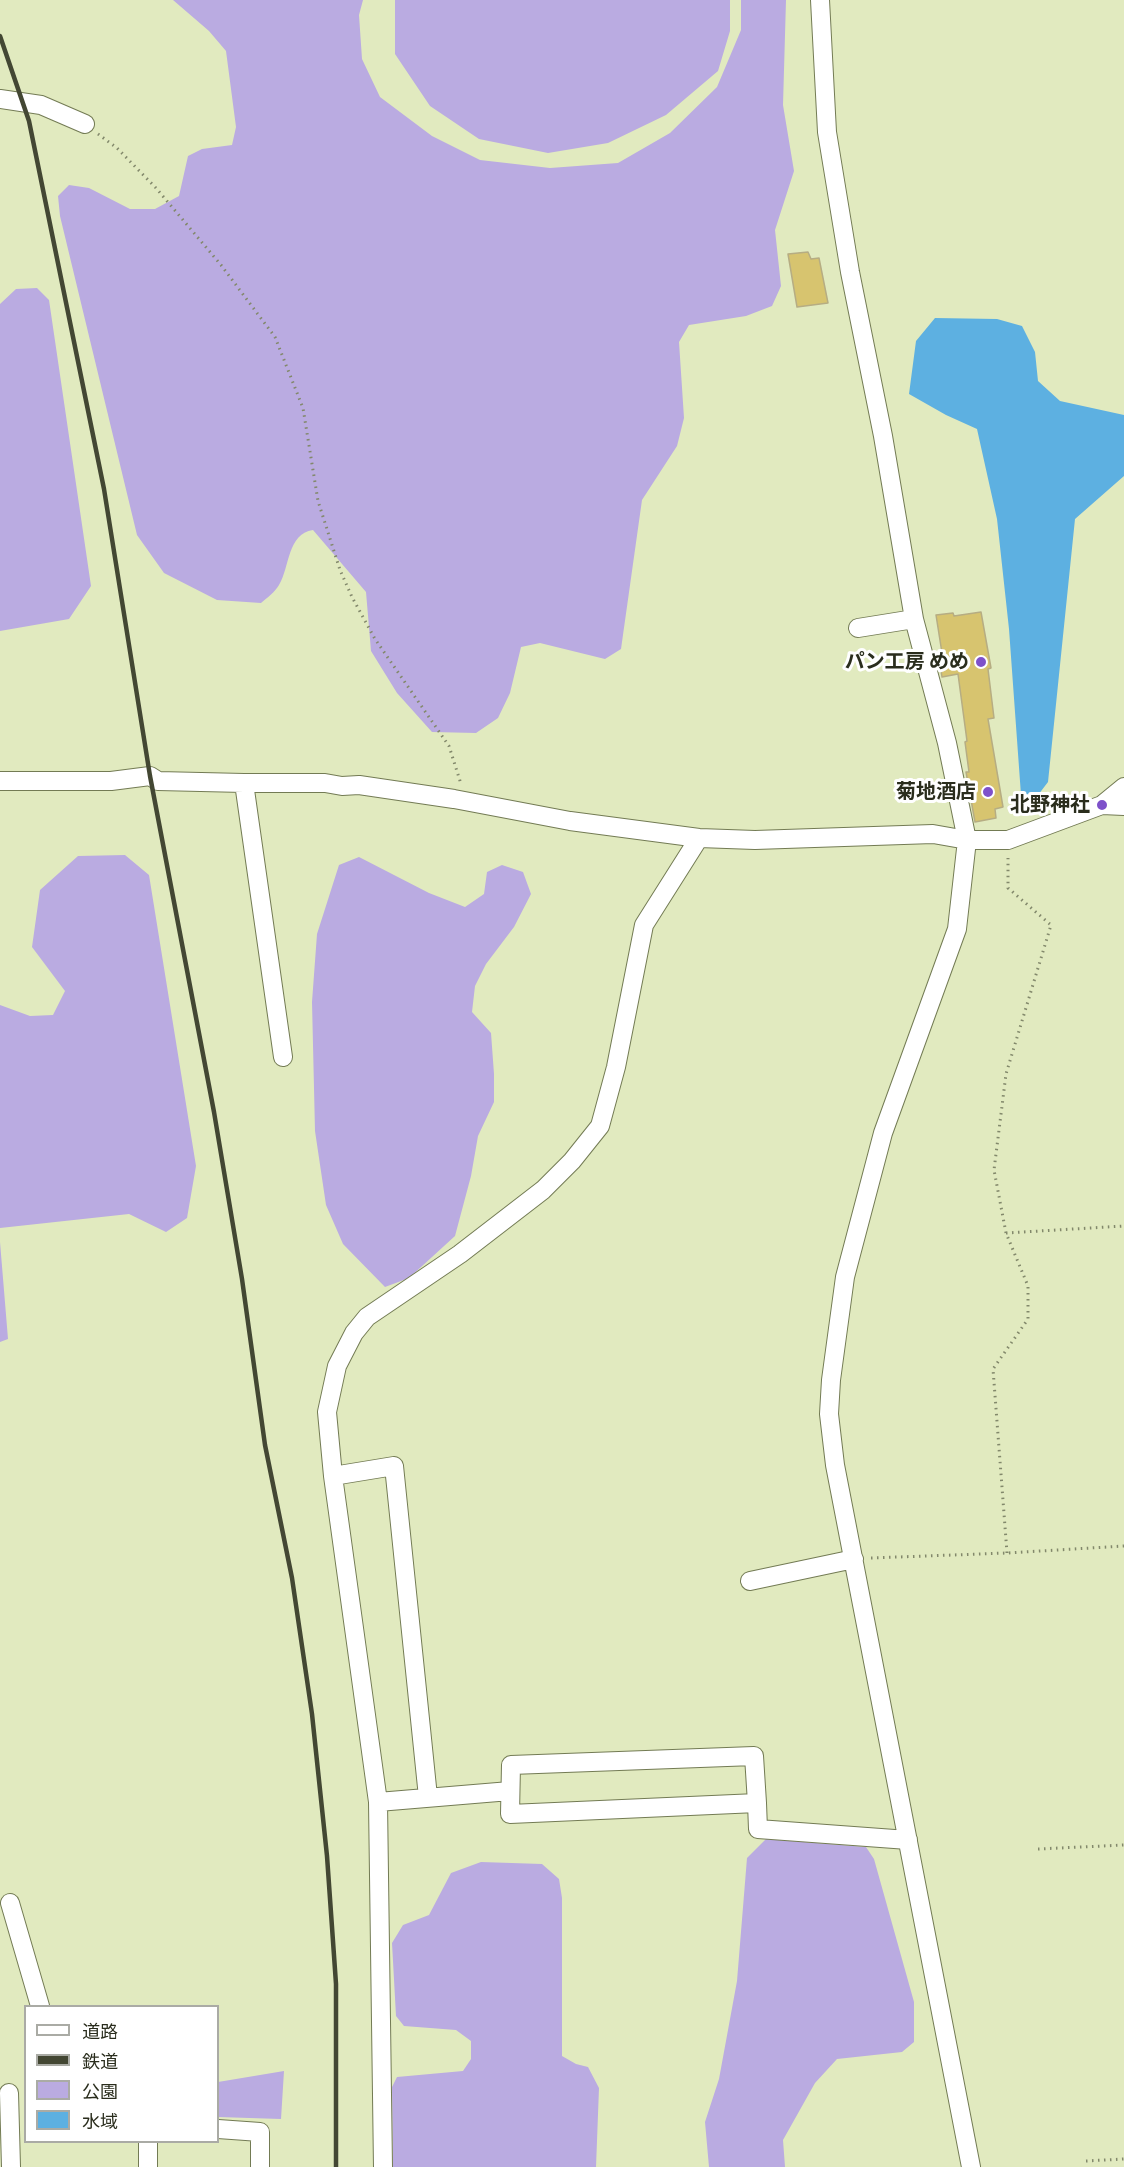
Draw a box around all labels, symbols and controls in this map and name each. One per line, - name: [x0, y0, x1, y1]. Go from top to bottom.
- place label: パン工房 めめ: [845, 650, 969, 674]
- marker: パン工房 めめ: [974, 655, 988, 669]
- place label: 菊地酒店: [896, 780, 976, 804]
- marker: 菊地酒店: [981, 785, 995, 799]
- place label: 北野神社: [1010, 793, 1090, 817]
- marker: 北野神社: [1095, 798, 1109, 812]
- legend: [24, 2005, 219, 2143]
- text: 道路: [82, 2021, 118, 2043]
- text: 鉄道: [82, 2051, 118, 2073]
- text: 公園: [82, 2081, 118, 2103]
- text: 水域: [82, 2111, 118, 2133]

